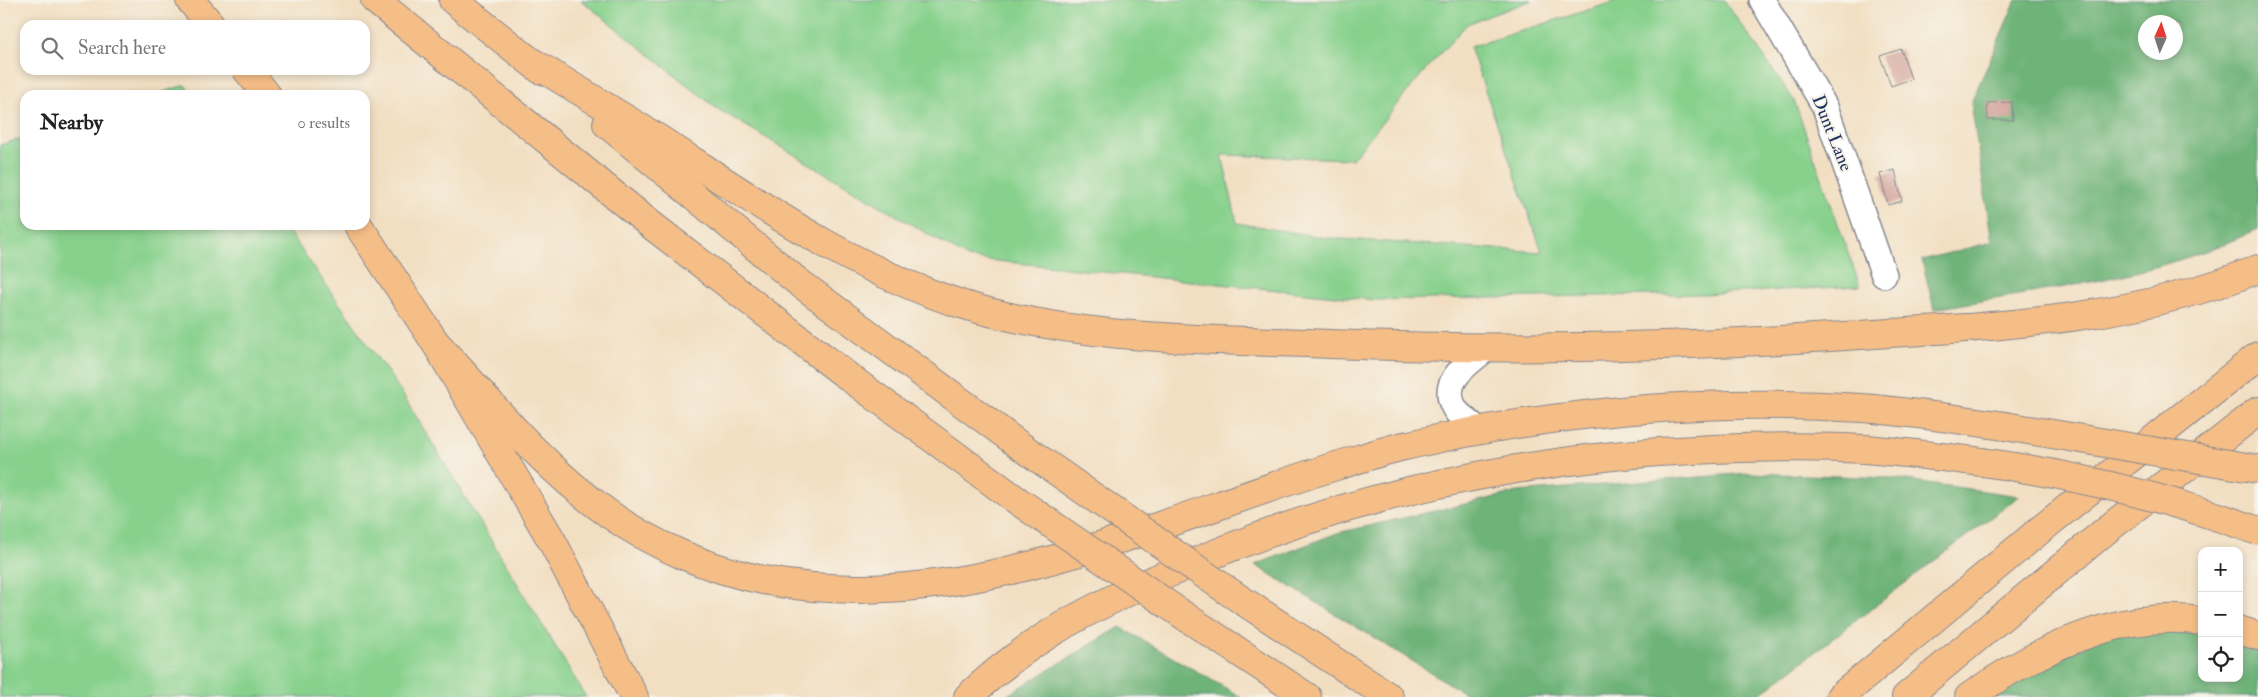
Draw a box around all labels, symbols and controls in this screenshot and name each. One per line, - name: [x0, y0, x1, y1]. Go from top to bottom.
- north arrow: [2138, 15, 2183, 60]
- search box: [20, 20, 370, 75]
- icon: search: [38, 34, 66, 62]
- text: Search here: [78, 36, 166, 60]
- street label: Dunt Lane: [1806, 92, 1858, 175]
- text: Nearby: [40, 109, 103, 136]
- text: 0 results: [297, 113, 350, 133]
- map controls: [2198, 547, 2243, 682]
- button: +: [2198, 547, 2243, 592]
- button: −: [2198, 592, 2243, 637]
- button: locate: [2198, 637, 2243, 682]

